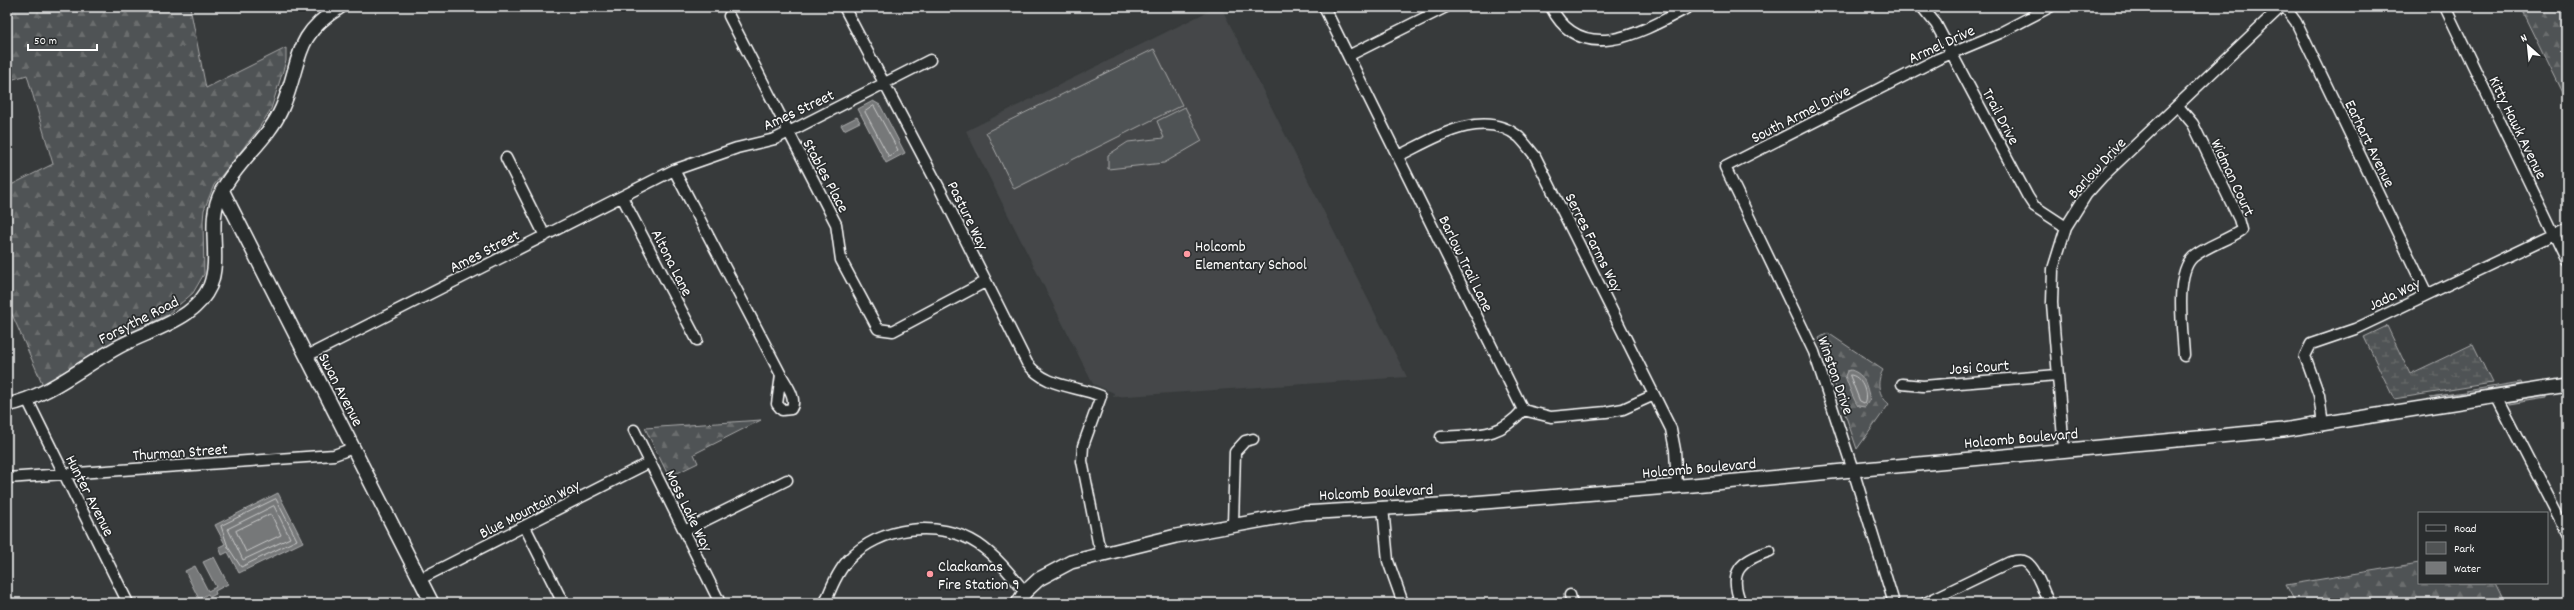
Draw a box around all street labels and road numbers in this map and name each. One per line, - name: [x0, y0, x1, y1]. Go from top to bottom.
- street label: Armel Drive: [1905, 20, 1979, 71]
- street label: Kitty Hawk Avenue: [2482, 73, 2552, 184]
- street label: South Armel Drive: [1747, 80, 1855, 150]
- street label: Ames Street: [760, 85, 838, 138]
- street label: Trail Drive: [1975, 85, 2024, 150]
- street label: Earhart Avenue: [2338, 96, 2400, 192]
- street label: Barlow Drive: [2063, 133, 2132, 205]
- street label: Stables Place: [796, 135, 854, 217]
- street label: Widman Court: [2204, 136, 2260, 221]
- street label: Pasture Way: [940, 178, 994, 255]
- street label: Serres Farms Way: [1558, 190, 1628, 297]
- street label: Barlow Trail Lane: [1431, 212, 1498, 316]
- street label: Ames Street: [446, 225, 524, 280]
- street label: Altona Lane: [644, 226, 698, 301]
- street label: Jada Way: [2365, 273, 2425, 318]
- street label: Forsythe Road: [95, 291, 183, 351]
- street label: Winston Drive: [1811, 334, 1859, 418]
- street label: Swan Avenue: [311, 349, 368, 431]
- street label: Josi Court: [1948, 355, 2010, 382]
- street label: Holcomb Boulevard: [1963, 423, 2079, 456]
- street label: Thurman Street: [132, 439, 228, 468]
- street label: Hunter Avenue: [58, 451, 119, 541]
- street label: Holcomb Boulevard: [1641, 453, 1757, 486]
- street label: Moss Lake Way: [658, 466, 718, 556]
- street label: Blue Mountain Way: [476, 475, 585, 546]
- street label: Holcomb Boulevard: [1318, 479, 1434, 508]

